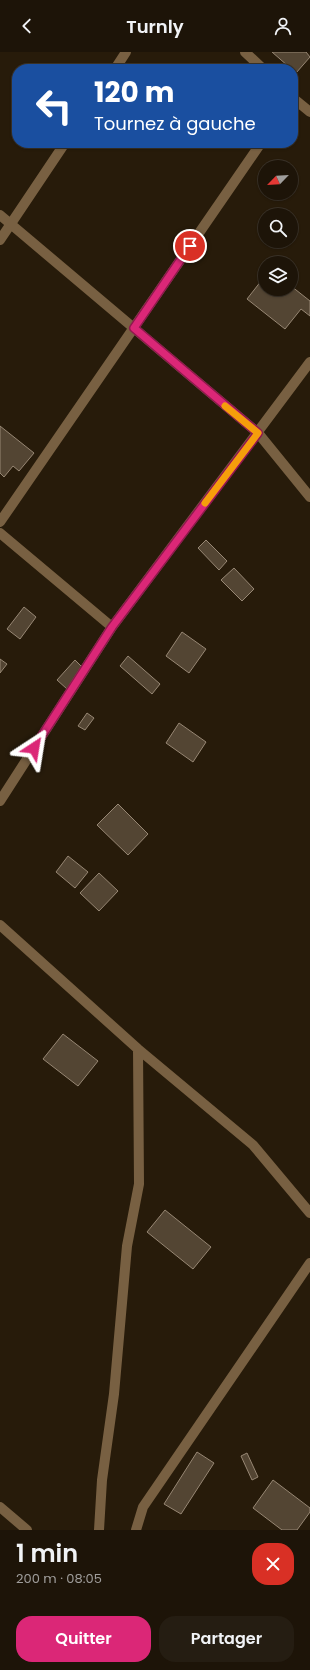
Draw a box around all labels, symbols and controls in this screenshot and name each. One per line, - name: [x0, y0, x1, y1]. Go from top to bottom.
- text: Turnly: [126, 14, 184, 39]
- icon: back: [16, 15, 38, 37]
- icon: person: [272, 15, 294, 37]
- text: 120 m: [94, 73, 174, 112]
- icon: left: [28, 80, 80, 132]
- text: Tournez à gauche: [94, 111, 256, 136]
- north arrow: [258, 160, 298, 200]
- map controls: [258, 160, 298, 296]
- button: search: [258, 208, 298, 248]
- pin: [173, 229, 207, 263]
- icon: arrive: [179, 235, 201, 257]
- button: layers: [258, 256, 298, 296]
- position arrow: [13, 727, 55, 769]
- text: 1 min: [16, 1537, 78, 1570]
- button: close: [252, 1543, 294, 1585]
- text: 200 m · 08:05: [16, 1569, 102, 1588]
- button: Quitter: [16, 1616, 151, 1662]
- button: Partager: [159, 1616, 294, 1662]

